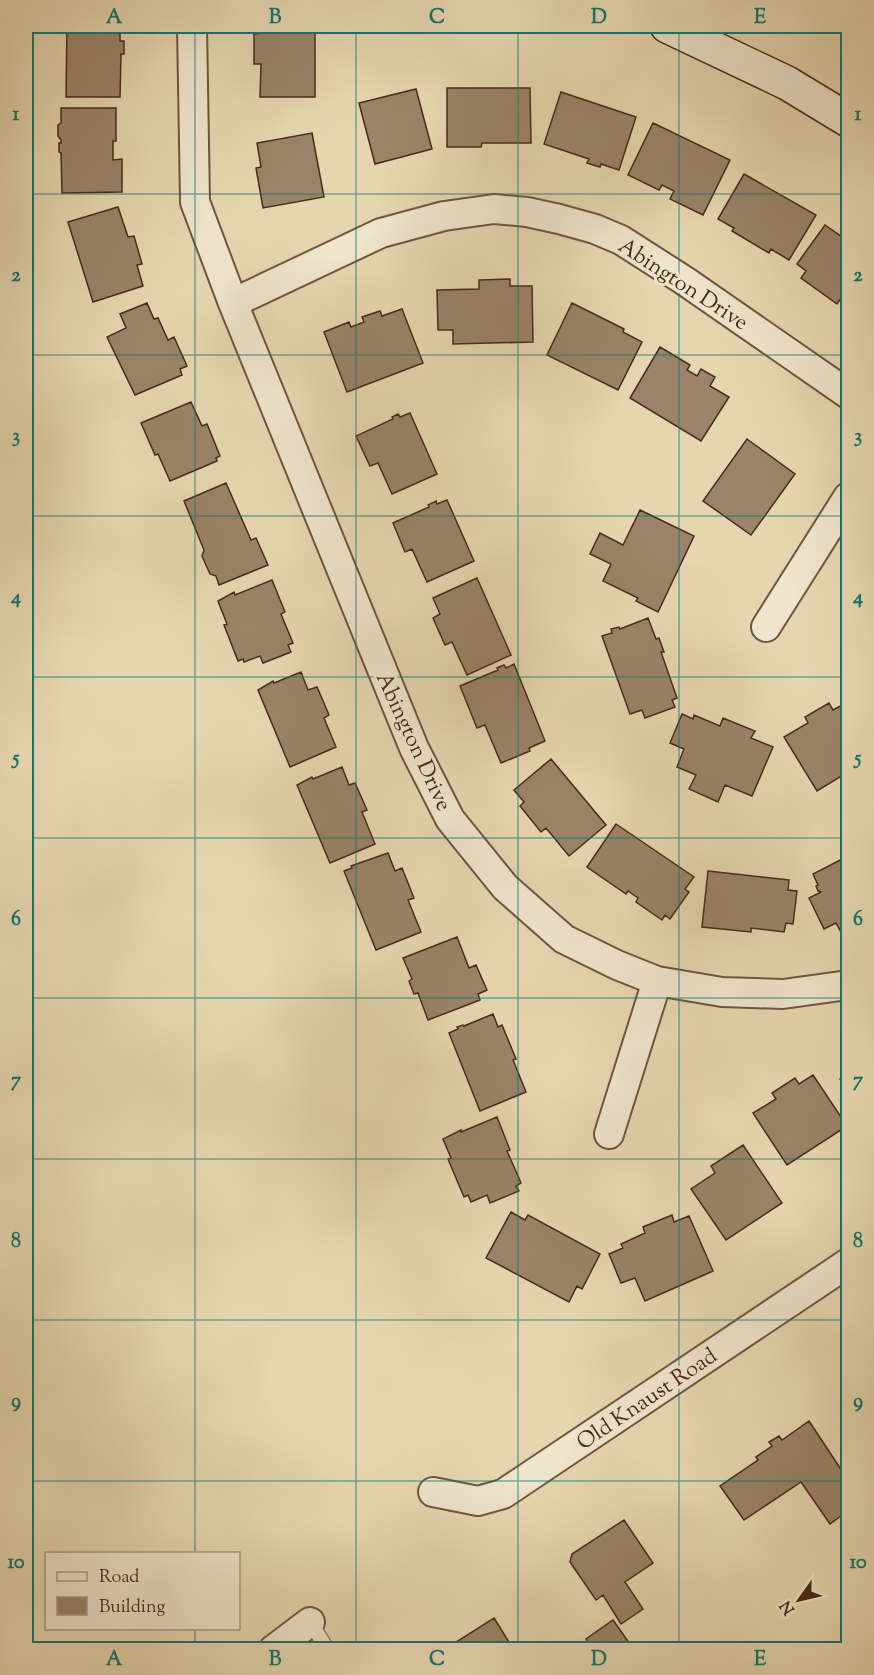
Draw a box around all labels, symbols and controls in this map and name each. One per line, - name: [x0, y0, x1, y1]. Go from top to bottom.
- text: A: [106, 4, 123, 33]
- text: B: [269, 4, 282, 33]
- text: C: [429, 4, 445, 33]
- text: D: [591, 4, 607, 33]
- text: E: [754, 4, 767, 33]
- text: 1: [13, 101, 20, 130]
- text: 1: [855, 101, 862, 130]
- street label: Abington Drive: [611, 231, 754, 340]
- text: 2: [11, 262, 21, 291]
- text: 2: [853, 262, 863, 291]
- text: 3: [12, 423, 20, 452]
- text: 3: [854, 423, 862, 452]
- text: 4: [10, 584, 21, 613]
- text: 4: [852, 584, 863, 613]
- street label: Abington Drive: [366, 668, 458, 817]
- text: 5: [11, 745, 20, 774]
- text: 5: [853, 745, 862, 774]
- text: 6: [11, 906, 21, 935]
- text: 6: [853, 906, 863, 935]
- text: 7: [11, 1067, 22, 1096]
- text: 7: [853, 1067, 864, 1096]
- text: 8: [11, 1228, 21, 1257]
- text: 8: [853, 1228, 863, 1257]
- street label: Old Knaust Road: [571, 1341, 724, 1459]
- text: 9: [11, 1388, 21, 1417]
- text: 9: [853, 1388, 863, 1417]
- text: 10: [7, 1549, 25, 1578]
- text: 10: [849, 1549, 867, 1578]
- legend: [45, 1552, 240, 1630]
- text: Road: [99, 1565, 139, 1591]
- north arrow: [769, 1570, 829, 1630]
- text: Building: [99, 1595, 165, 1621]
- text: N: [775, 1595, 802, 1619]
- text: A: [106, 1646, 123, 1675]
- text: B: [269, 1646, 282, 1675]
- text: C: [429, 1646, 445, 1675]
- text: D: [591, 1646, 607, 1675]
- text: E: [754, 1646, 767, 1675]

